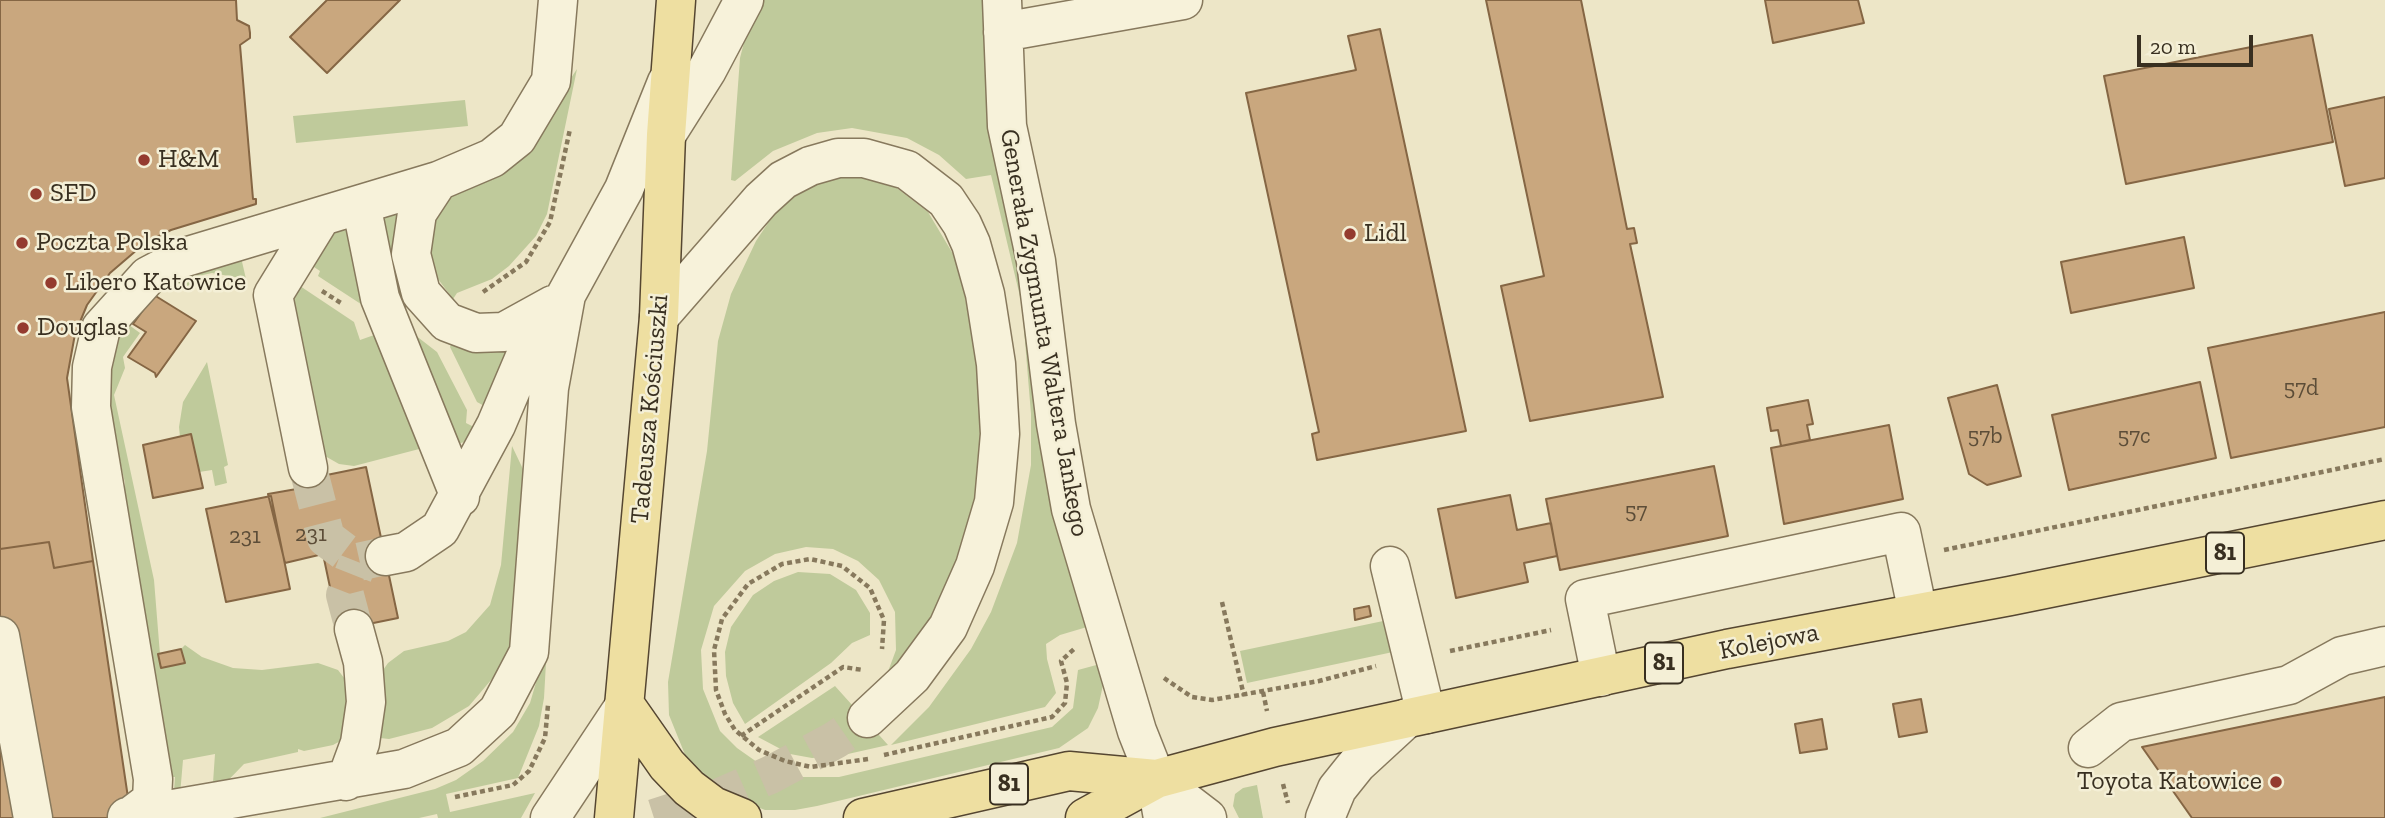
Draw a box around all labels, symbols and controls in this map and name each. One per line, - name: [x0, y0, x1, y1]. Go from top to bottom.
- scale bar: [2140, 21, 2256, 65]
- text: 20 m: [2150, 34, 2196, 59]
- street label: Generała Zygmunta Waltera Jankego: [993, 127, 1095, 539]
- place label: H&M: [158, 144, 220, 176]
- marker: H&M: [136, 152, 152, 168]
- place label: SFD: [50, 178, 97, 210]
- marker: SFD: [28, 186, 44, 202]
- place label: Lidl: [1364, 218, 1407, 250]
- marker: Lidl: [1342, 226, 1358, 242]
- place label: Poczta Polska: [36, 227, 188, 259]
- marker: Poczta Polska: [14, 235, 30, 251]
- place label: Libero Katowice: [65, 267, 246, 299]
- marker: Libero Katowice: [43, 275, 59, 291]
- street label: Tadeusza Kościuszki: [624, 293, 676, 525]
- place label: Douglas: [37, 312, 128, 344]
- marker: Douglas: [15, 320, 31, 336]
- house number: 57d: [2283, 374, 2319, 402]
- house number: 57b: [1968, 422, 2002, 450]
- house number: 57c: [2117, 422, 2151, 450]
- house number: 57: [1625, 497, 1647, 525]
- house number: 231: [295, 520, 327, 548]
- house number: 231: [229, 522, 261, 550]
- road number: 81: [2206, 532, 2244, 574]
- street label: Kolejowa: [1717, 617, 1821, 667]
- road number: 81: [1645, 642, 1683, 684]
- road number: 81: [990, 764, 1028, 804]
- place label: Toyota Katowice: [2077, 766, 2262, 798]
- marker: Toyota Katowice: [2268, 774, 2284, 790]

